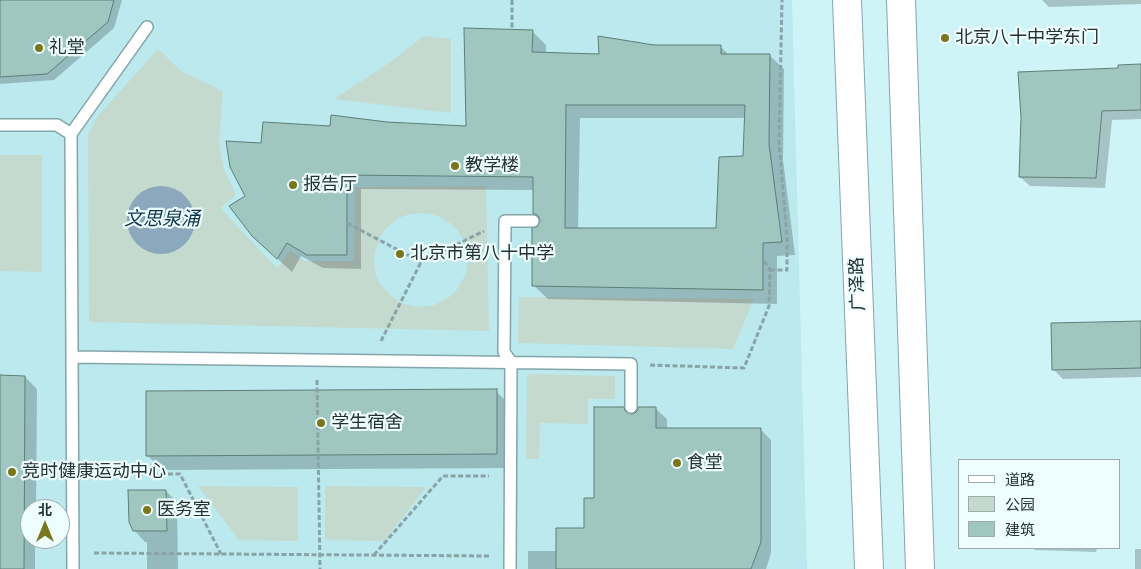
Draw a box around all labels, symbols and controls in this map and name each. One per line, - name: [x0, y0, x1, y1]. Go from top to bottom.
- place label: 北京八十中学东门: [955, 27, 1099, 49]
- marker: 北京八十中学东门: [939, 32, 951, 44]
- place label: 礼堂: [49, 37, 85, 59]
- marker: 礼堂: [33, 42, 45, 54]
- place label: 教学楼: [465, 155, 519, 177]
- marker: 教学楼: [449, 160, 461, 172]
- place label: 报告厅: [303, 174, 357, 196]
- marker: 报告厅: [287, 179, 299, 191]
- water label: 文思泉涌: [124, 209, 200, 231]
- place label: 北京市第八十中学: [410, 243, 554, 265]
- marker: 北京市第八十中学: [394, 248, 406, 260]
- street label: 广泽路: [846, 257, 870, 311]
- place label: 学生宿舍: [331, 412, 403, 434]
- marker: 学生宿舍: [315, 417, 327, 429]
- place label: 食堂: [687, 452, 723, 474]
- marker: 食堂: [671, 457, 683, 469]
- legend: [958, 459, 1121, 549]
- place label: 竞时健康运动中心: [22, 461, 166, 483]
- marker: 竞时健康运动中心: [6, 466, 18, 478]
- text: 道路: [1005, 469, 1035, 490]
- text: 公园: [1005, 494, 1035, 515]
- north arrow: [20, 499, 70, 549]
- place label: 医务室: [157, 499, 211, 521]
- text: 北: [38, 500, 52, 519]
- marker: 医务室: [141, 504, 153, 516]
- text: 建筑: [1005, 519, 1035, 540]

